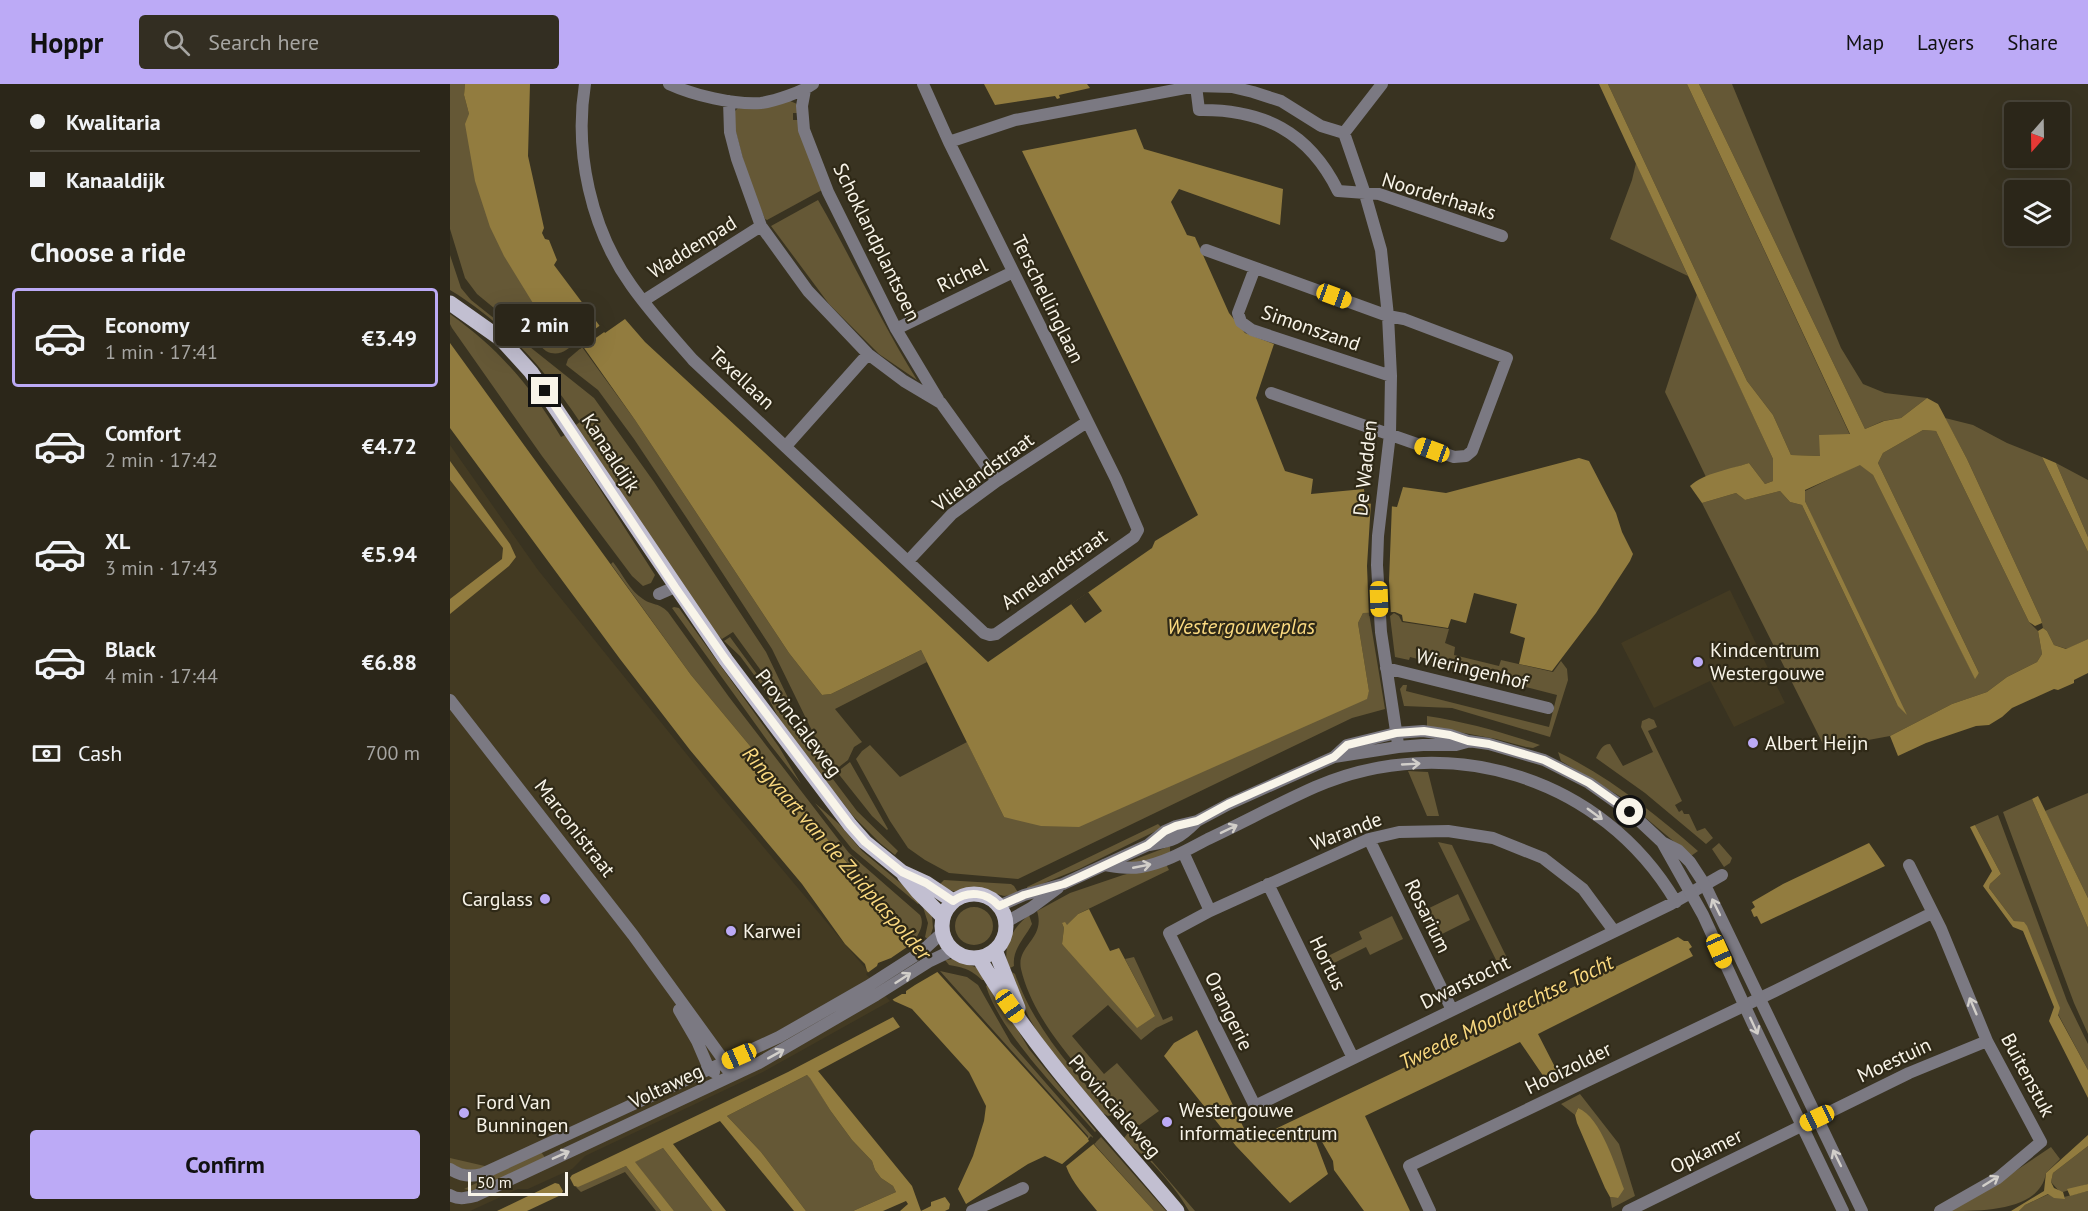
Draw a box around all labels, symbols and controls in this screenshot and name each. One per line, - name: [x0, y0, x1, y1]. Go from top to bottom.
- search box: [139, 15, 559, 69]
- text: Hoppr: [30, 24, 103, 61]
- icon: search: [160, 26, 193, 59]
- text: Search here: [208, 28, 319, 56]
- text: Map: [1846, 29, 1884, 56]
- text: Layers: [1917, 29, 1974, 56]
- text: Share: [2007, 29, 2058, 56]
- north arrow: [2004, 102, 2070, 168]
- map controls: [2004, 102, 2070, 246]
- text: Kwalitaria: [66, 108, 161, 136]
- street label: Schoklandplantsoen: [827, 159, 927, 325]
- text: Kanaaldijk: [66, 166, 165, 194]
- street label: Noorderhaaks: [1379, 166, 1499, 226]
- button: layers: [2004, 180, 2070, 246]
- street label: Waddenpad: [643, 210, 741, 284]
- street label: Terschellinglaan: [1006, 231, 1090, 367]
- text: Choose a ride: [30, 235, 186, 269]
- street label: Richel: [932, 252, 992, 298]
- car: [1314, 281, 1354, 311]
- street label: Simonszand: [1258, 299, 1364, 357]
- callout: 2 min: [496, 304, 594, 346]
- icon: car: [33, 311, 87, 365]
- text: Economy: [105, 311, 189, 339]
- text: 2 min: [520, 312, 569, 338]
- text: €3.49: [362, 324, 417, 352]
- text: 1 min · 17:41: [105, 339, 218, 365]
- street label: Texellaan: [704, 341, 780, 415]
- route end: [531, 377, 558, 404]
- street label: Kanaaldijk: [576, 409, 646, 498]
- icon: car: [33, 419, 87, 473]
- text: Comfort: [105, 419, 181, 447]
- street label: De Wadden: [1347, 419, 1383, 517]
- street label: Vlielandstraat: [926, 426, 1039, 518]
- text: €4.72: [362, 432, 417, 460]
- car: [1412, 435, 1452, 465]
- text: 2 min · 17:42: [105, 447, 218, 473]
- street label: Amelandstraat: [996, 523, 1112, 615]
- icon: car: [33, 527, 87, 581]
- text: XL: [105, 527, 130, 555]
- text: €5.94: [362, 540, 417, 568]
- text: 3 min · 17:43: [105, 555, 218, 581]
- car: [1369, 581, 1389, 617]
- water label: Westergouweplas: [1167, 613, 1316, 640]
- icon: car: [33, 635, 87, 689]
- text: Black: [105, 635, 156, 663]
- place label: Kindcentrum Westergouwe: [1710, 637, 1825, 686]
- street label: Wieringenhof: [1413, 642, 1532, 696]
- text: €6.88: [362, 648, 417, 676]
- marker: Kindcentrum Westergouwe: [1691, 655, 1705, 669]
- text: 4 min · 17:44: [105, 663, 218, 689]
- street label: Provincialeweg: [750, 664, 848, 782]
- place label: Albert Heijn: [1765, 730, 1868, 756]
- marker: Albert Heijn: [1746, 736, 1760, 750]
- icon: cash: [30, 737, 63, 770]
- text: Cash: [78, 739, 122, 767]
- text: 700 m: [366, 740, 420, 766]
- water label: Ringvaart van de Zuidplaspolder: [737, 740, 939, 967]
- one-way arrow: [1400, 758, 1420, 769]
- street label: Marconistraat: [529, 774, 621, 882]
- route start: [1616, 798, 1643, 825]
- street label: Warande: [1307, 806, 1385, 856]
- one-way arrow: [1586, 808, 1602, 820]
- one-way arrow: [1219, 823, 1237, 834]
- one-way arrow: [1131, 860, 1151, 871]
- street label: Rosarium: [1399, 875, 1457, 957]
- place label: Carglass: [462, 886, 533, 912]
- marker: Carglass: [538, 892, 552, 906]
- one-way arrow: [1709, 898, 1721, 916]
- place label: Karwei: [743, 918, 801, 944]
- marker: Karwei: [724, 924, 738, 938]
- street label: Hortus: [1304, 931, 1352, 995]
- car: [1703, 931, 1735, 971]
- water label: Tweede Moordrechtse Tocht: [1394, 948, 1619, 1076]
- street label: Dwarstocht: [1416, 949, 1514, 1015]
- street label: Orangerie: [1199, 967, 1259, 1055]
- one-way arrow: [894, 972, 911, 984]
- car: [992, 986, 1028, 1026]
- one-way arrow: [1967, 998, 1978, 1016]
- one-way arrow: [1748, 1017, 1760, 1035]
- street label: Buitenstuk: [1995, 1029, 2061, 1122]
- street label: Moestuin: [1853, 1032, 1935, 1088]
- street label: Hooizolder: [1520, 1036, 1616, 1100]
- car: [719, 1040, 759, 1072]
- one-way arrow: [766, 1048, 784, 1059]
- street label: Provincialeweg: [1063, 1049, 1167, 1163]
- street label: Voltaweg: [624, 1058, 707, 1115]
- place label: Ford Van Bunningen: [476, 1089, 568, 1138]
- place label: Westergouwe informatiecentrum: [1179, 1097, 1337, 1146]
- car: [1797, 1102, 1837, 1134]
- marker: Ford Van Bunningen: [457, 1106, 471, 1120]
- marker: Westergouwe informatiecentrum: [1160, 1115, 1174, 1129]
- street label: Opkamer: [1666, 1122, 1747, 1180]
- button: Confirm: [30, 1130, 420, 1199]
- one-way arrow: [552, 1149, 570, 1161]
- one-way arrow: [1830, 1150, 1842, 1168]
- scale bar: [468, 1169, 568, 1196]
- text: 50 m: [477, 1172, 512, 1192]
- one-way arrow: [1982, 1175, 1999, 1188]

